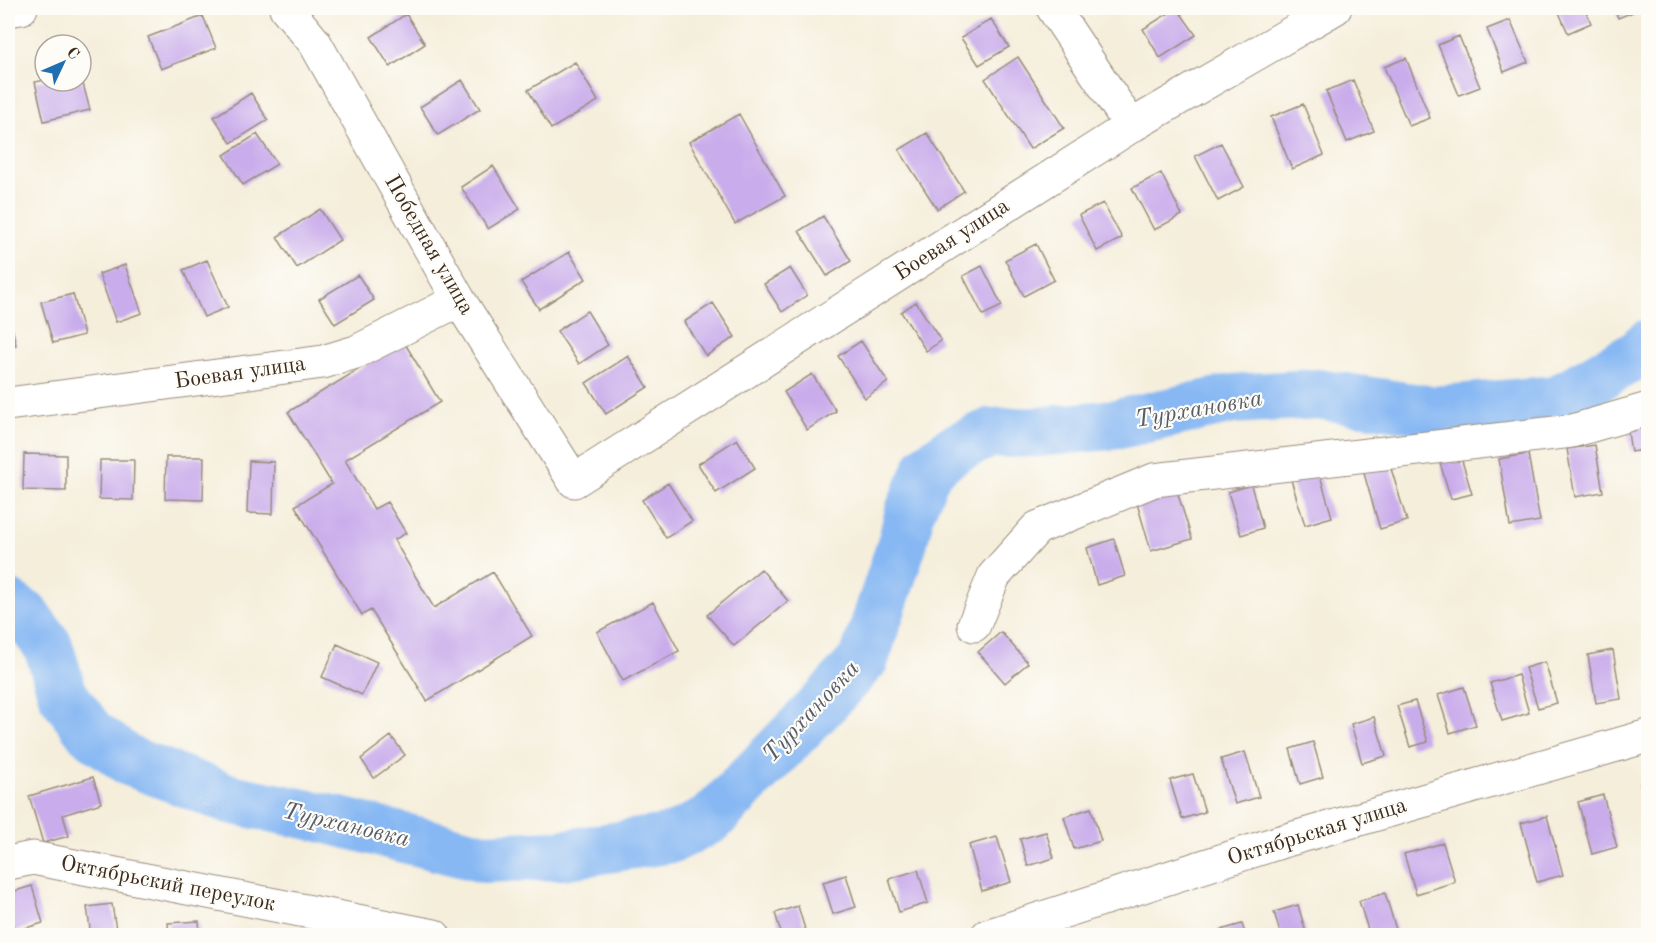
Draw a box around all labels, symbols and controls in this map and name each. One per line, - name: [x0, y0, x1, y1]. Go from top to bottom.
- north arrow: [33, 33, 93, 93]
- text: С: [63, 45, 82, 63]
- street label: Победная улица: [380, 172, 478, 319]
- street label: Боевая улица: [891, 195, 1013, 285]
- street label: Боевая улица: [173, 353, 307, 393]
- water label: Турхановка: [1133, 387, 1265, 433]
- water label: Турхановка: [759, 656, 865, 767]
- street label: Октябрьская улица: [1225, 794, 1409, 870]
- water label: Турхановка: [280, 800, 412, 852]
- street label: Октябрьский переулок: [59, 852, 277, 916]

